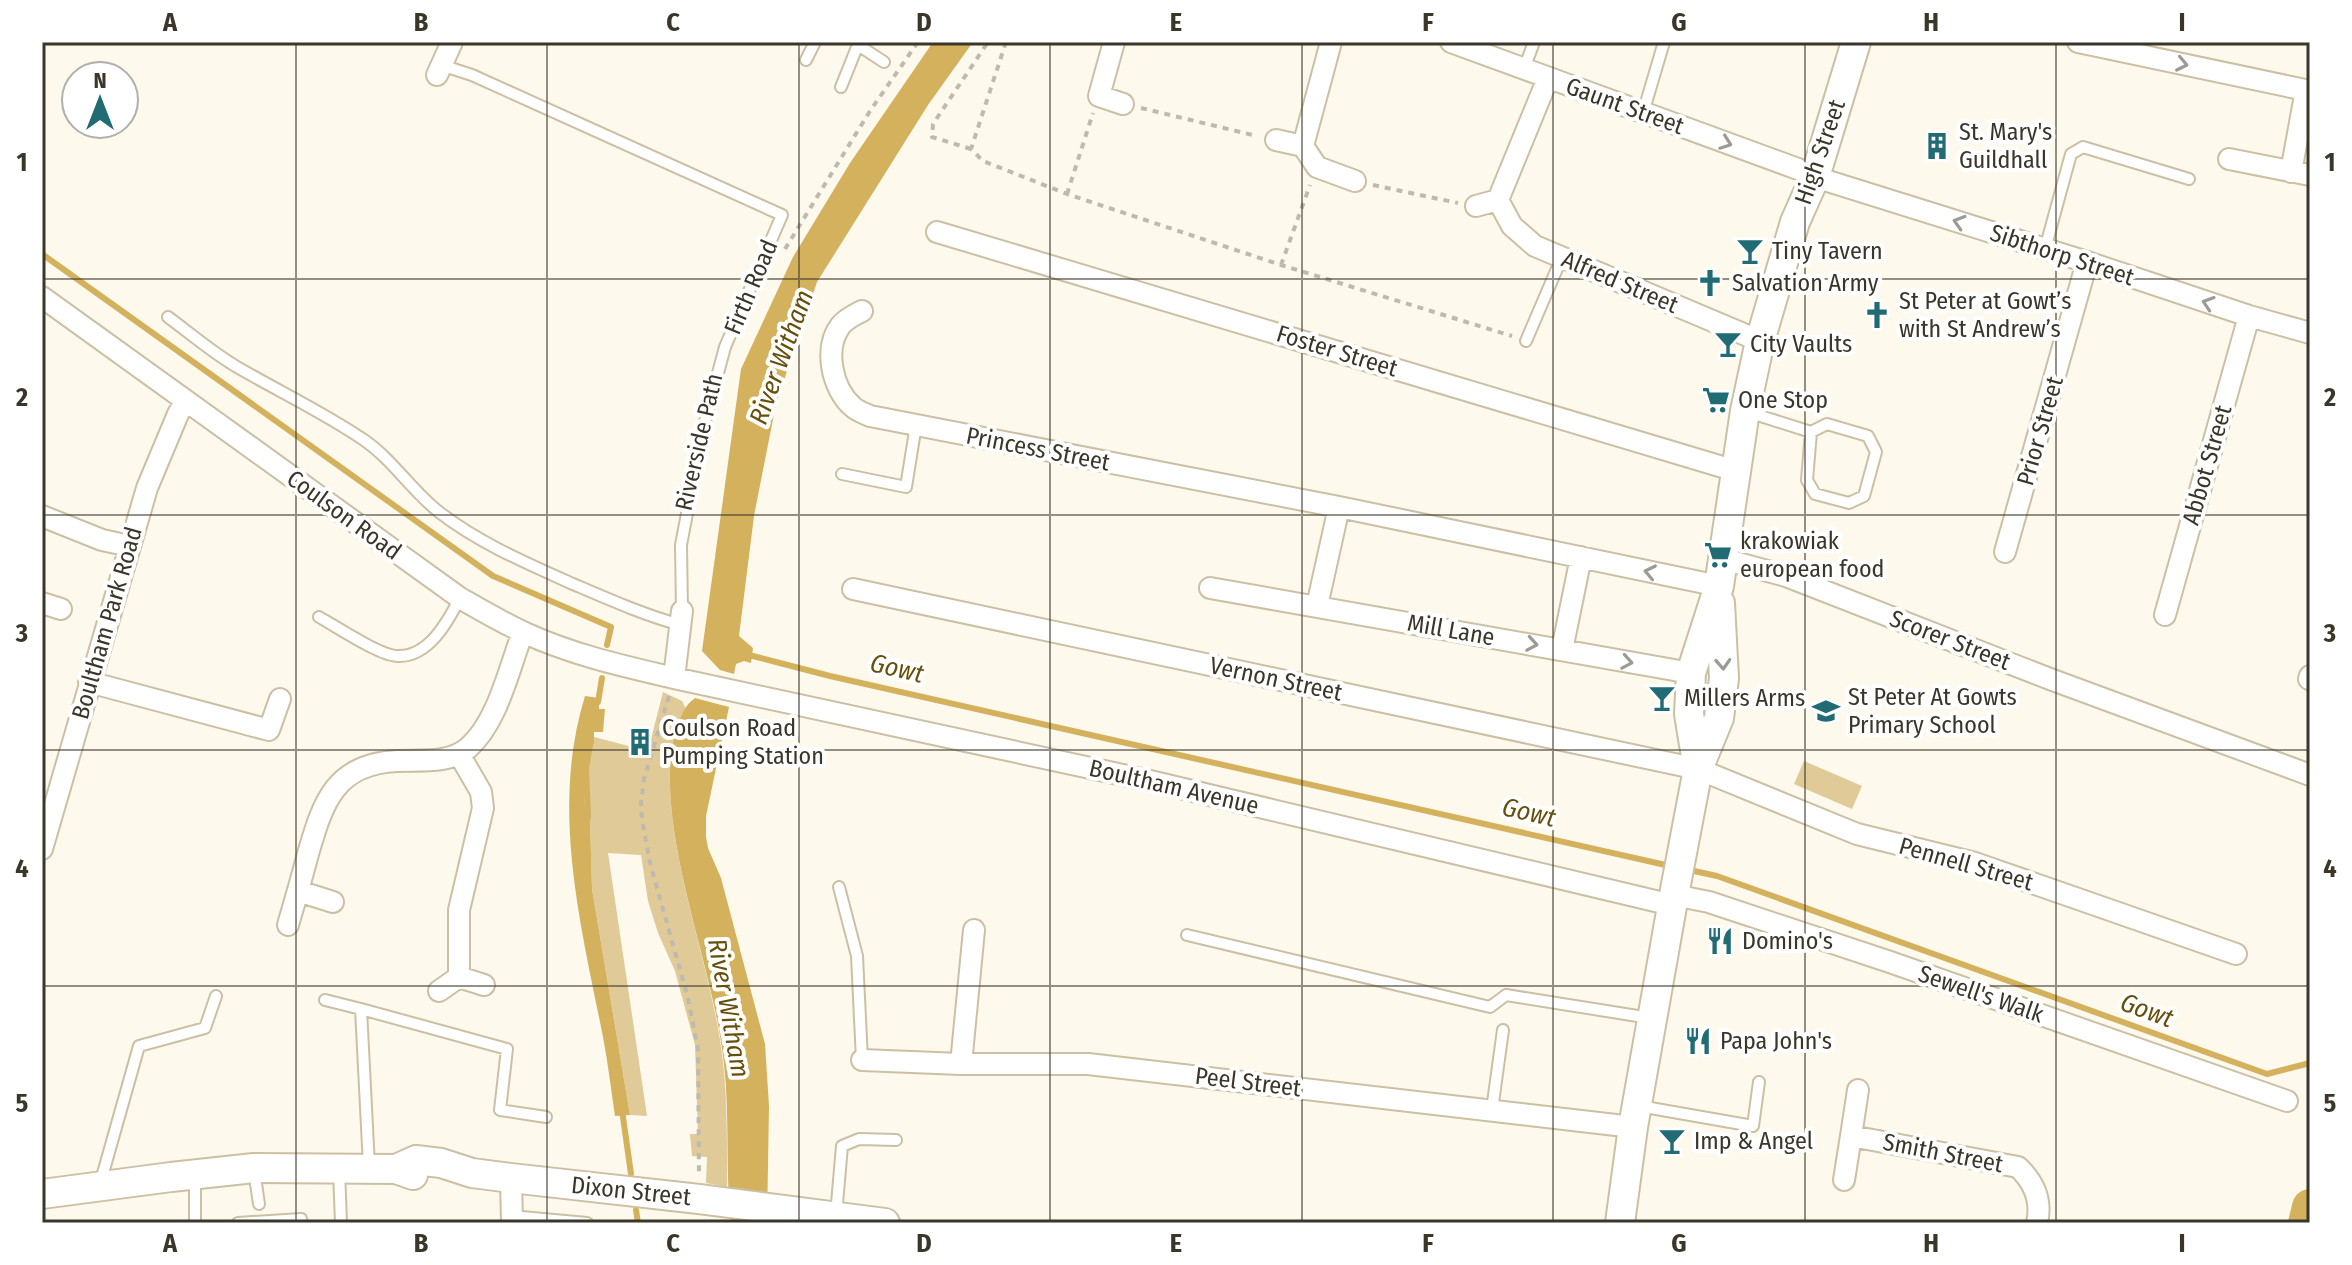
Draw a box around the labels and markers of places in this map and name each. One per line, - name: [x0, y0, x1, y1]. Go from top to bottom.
- place label: St. Mary's Guildhall: [1959, 118, 2052, 174]
- building icon: St. Mary's Guildhall: [1922, 131, 1952, 161]
- bar icon: Tiny Tavern: [1735, 236, 1765, 266]
- place label: Tiny Tavern: [1772, 237, 1883, 265]
- church icon: Salvation Army: [1695, 268, 1725, 298]
- place label: Salvation Army: [1732, 269, 1879, 297]
- place label: St Peter at Gowt’s with St Andrew’s: [1899, 287, 2071, 343]
- church icon: St Peter at Gowt’s with St Andrew’s: [1862, 300, 1892, 330]
- bar icon: City Vaults: [1713, 329, 1743, 359]
- place label: City Vaults: [1750, 330, 1852, 358]
- supermarket icon: One Stop: [1701, 385, 1731, 415]
- place label: One Stop: [1738, 386, 1828, 414]
- place label: krakowiak european food: [1740, 527, 1884, 583]
- supermarket icon: krakowiak european food: [1703, 540, 1733, 570]
- bar icon: Millers Arms: [1647, 683, 1677, 713]
- place label: St Peter At Gowts Primary School: [1848, 683, 2017, 739]
- place label: Millers Arms: [1684, 684, 1805, 712]
- school or university icon: St Peter At Gowts Primary School: [1811, 696, 1841, 726]
- place label: Coulson Road Pumping Station: [662, 714, 824, 770]
- building icon: Coulson Road Pumping Station: [625, 727, 655, 757]
- restaurant icon: Domino's: [1705, 926, 1735, 956]
- place label: Domino's: [1742, 927, 1833, 955]
- restaurant icon: Papa John's: [1683, 1026, 1713, 1056]
- place label: Papa John's: [1720, 1027, 1832, 1055]
- bar icon: Imp & Angel: [1657, 1126, 1687, 1156]
- place label: Imp & Angel: [1694, 1127, 1813, 1155]

